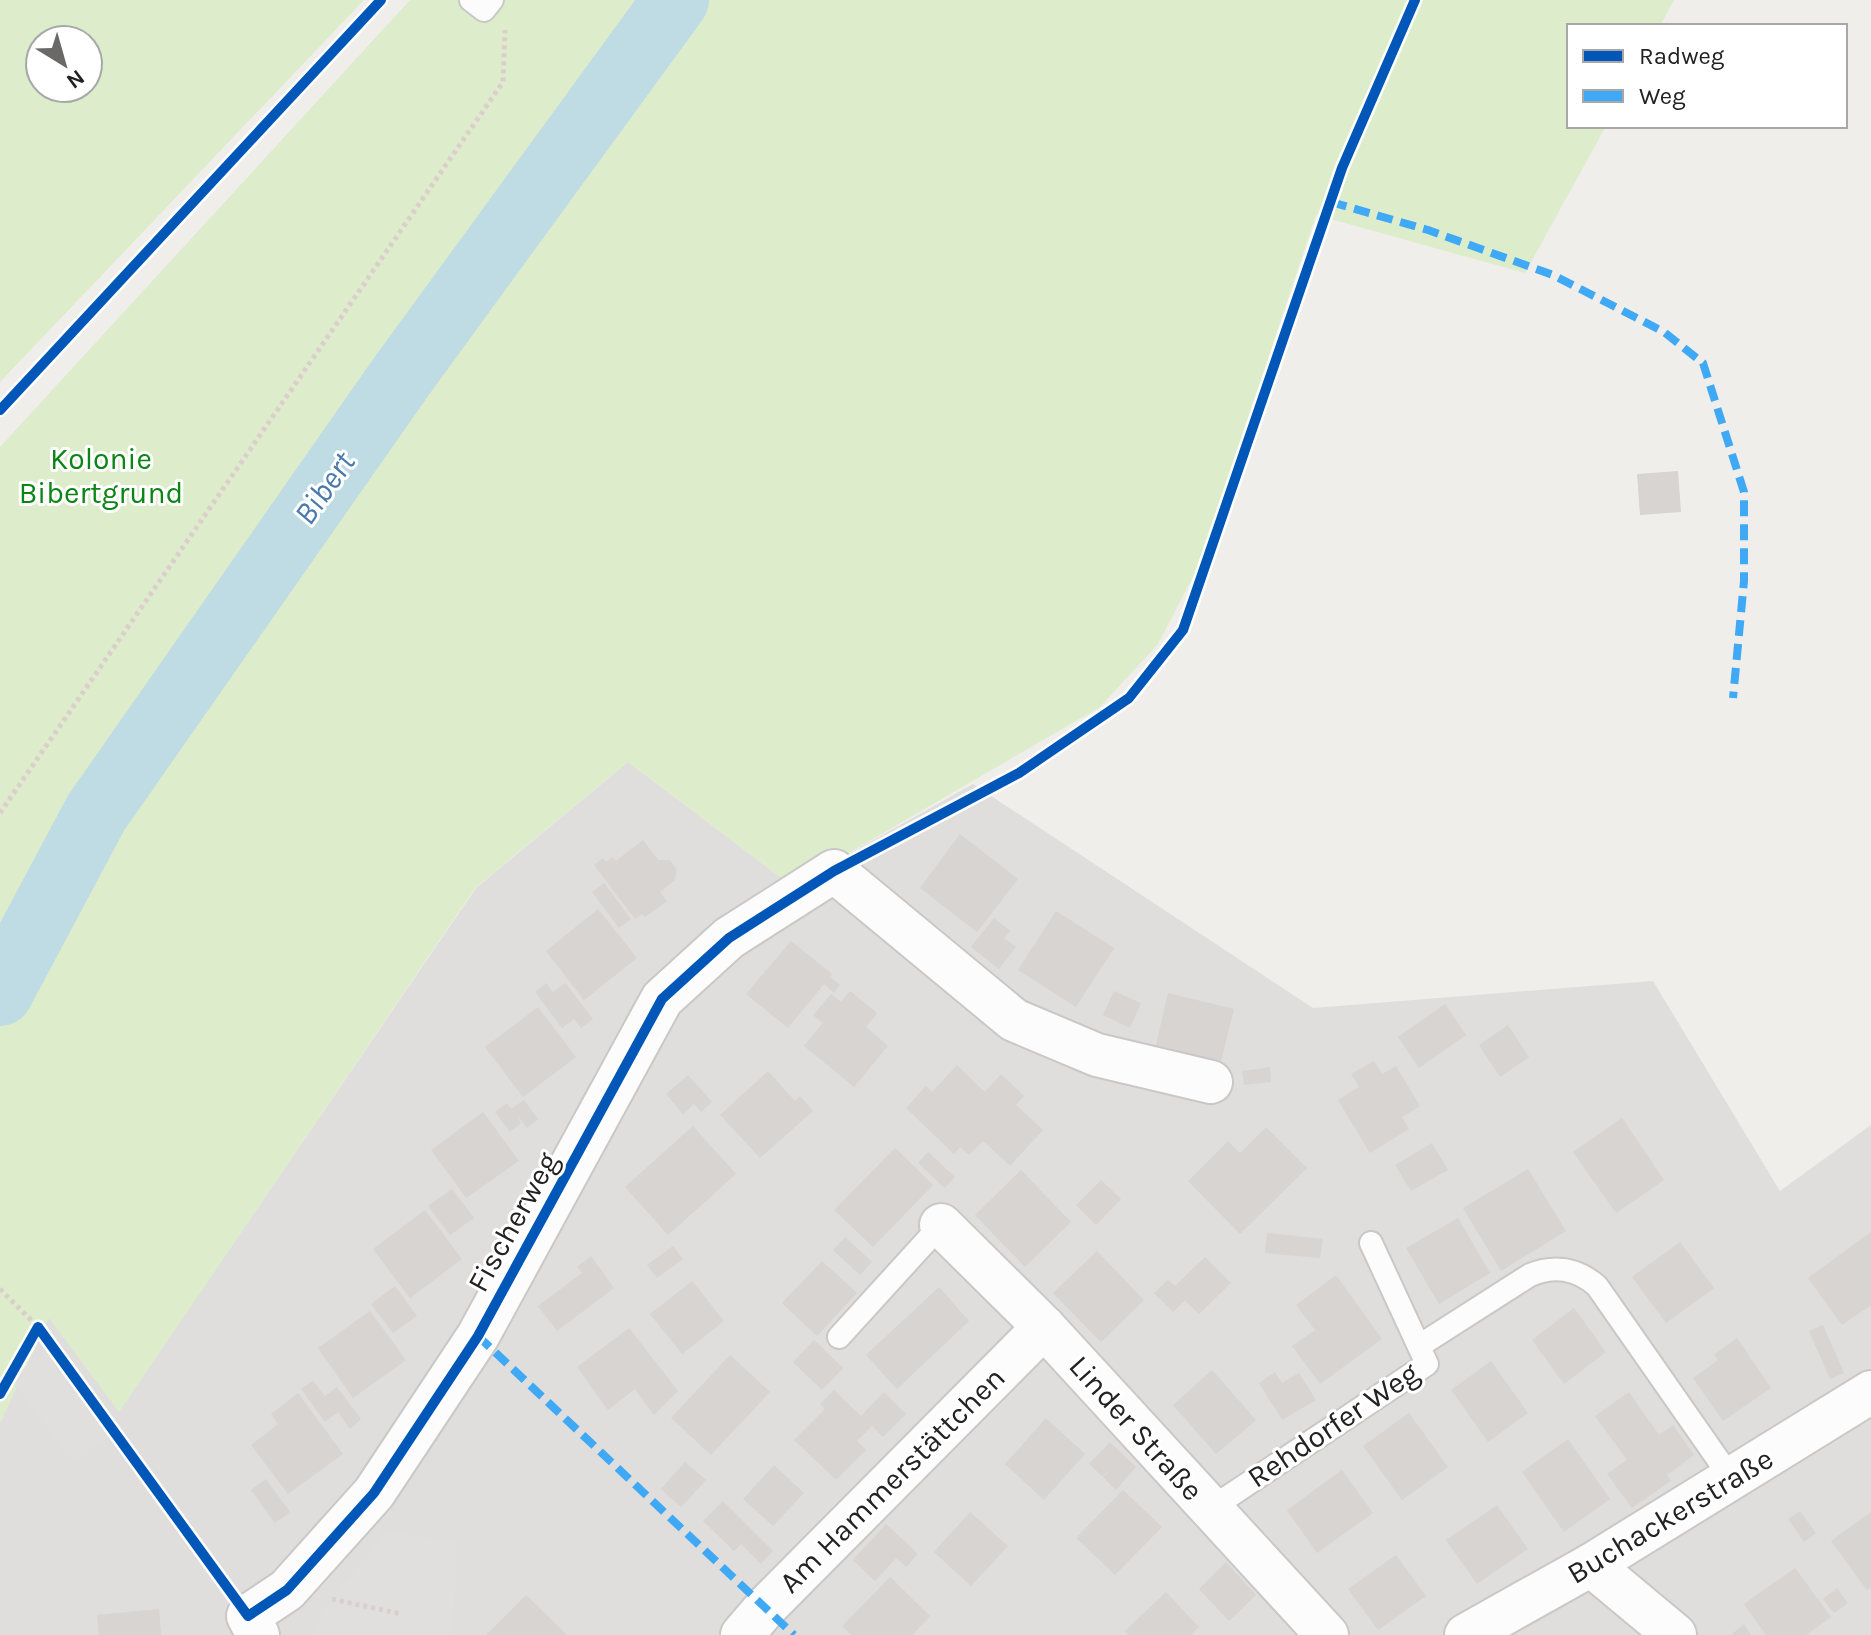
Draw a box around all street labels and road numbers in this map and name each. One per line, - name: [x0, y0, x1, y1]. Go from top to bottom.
- street label: Fischerweg: [460, 1146, 566, 1298]
- street label: Linder Straße: [1061, 1348, 1211, 1508]
- street label: Rehdorfer Weg: [1241, 1354, 1425, 1495]
- street label: Am Hammerstättchen: [772, 1360, 1012, 1600]
- street label: Buchackerstraße: [1561, 1440, 1779, 1592]

